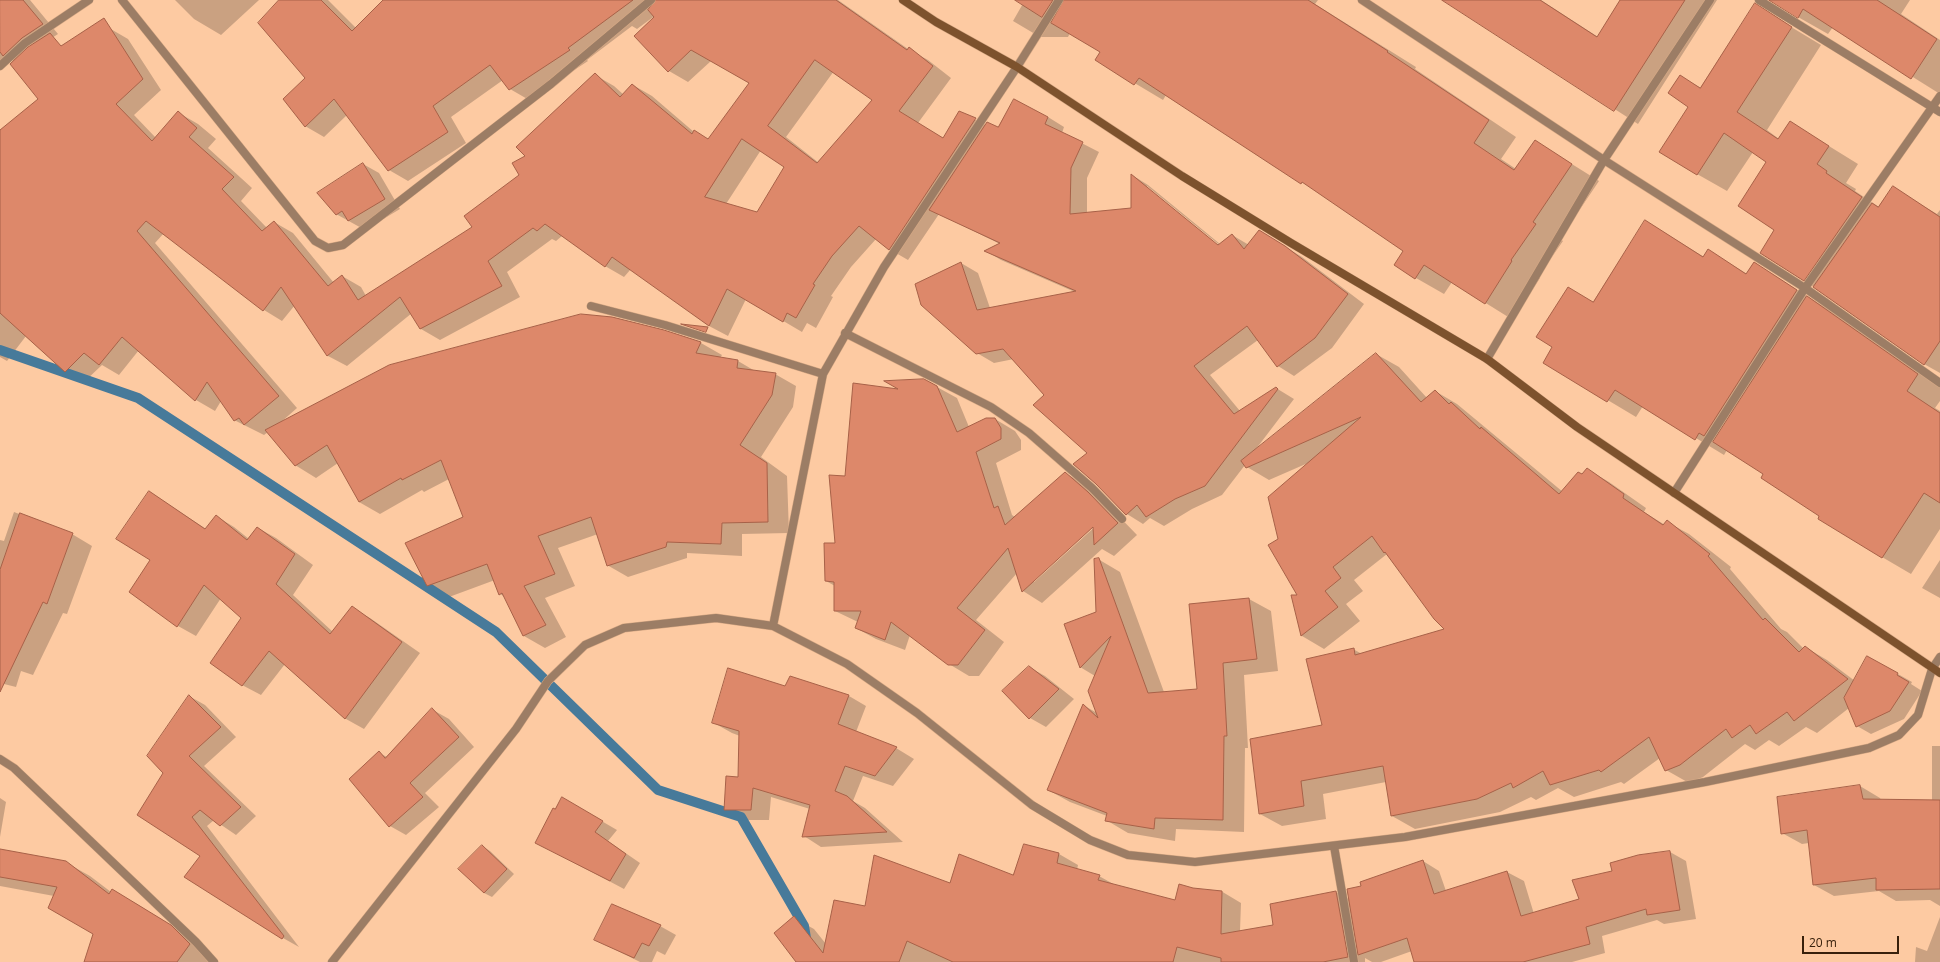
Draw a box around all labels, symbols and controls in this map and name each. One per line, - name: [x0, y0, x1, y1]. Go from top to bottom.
- scale bar: [1804, 928, 1901, 954]
- text: 20 m: [1809, 934, 1837, 951]

